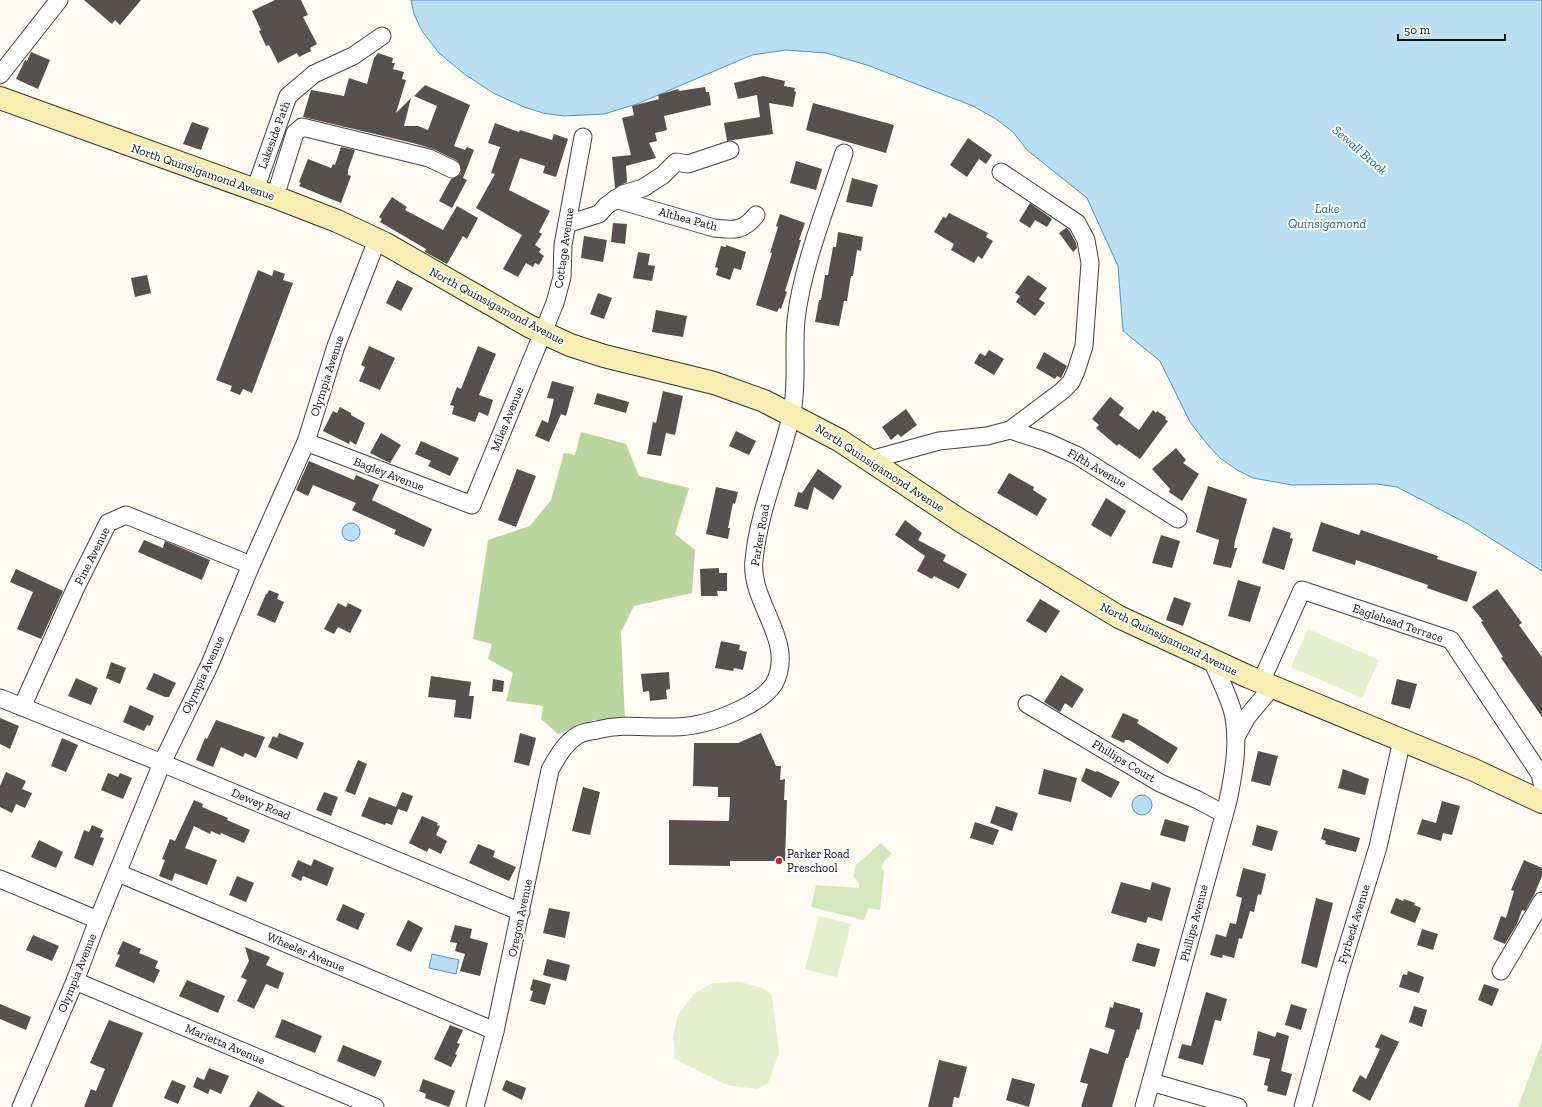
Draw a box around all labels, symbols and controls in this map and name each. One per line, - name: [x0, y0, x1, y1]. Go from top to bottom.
- scale bar: [1398, 16, 1505, 42]
- text: 50 m: [1404, 23, 1431, 37]
- street label: Lakeside Path: [255, 99, 293, 171]
- water label: Sewall Brook: [1330, 122, 1391, 178]
- street label: North Quinsigamond Avenue: [129, 141, 277, 203]
- water label: Lake Quinsigamond: [1288, 201, 1366, 231]
- street label: Althea Path: [657, 204, 719, 234]
- street label: Cottage Avenue: [551, 206, 577, 289]
- street label: North Quinsigamond Avenue: [427, 264, 567, 348]
- street label: Olympia Avenue: [307, 333, 347, 418]
- street label: Miles Avenue: [488, 384, 526, 453]
- street label: North Quinsigamond Avenue: [813, 421, 947, 515]
- street label: Fifth Avenue: [1065, 446, 1129, 491]
- street label: Bagley Avenue: [352, 454, 427, 494]
- street label: Parker Road: [748, 503, 772, 567]
- street label: Pine Avenue: [71, 524, 113, 587]
- street label: North Quinsigamond Avenue: [1098, 600, 1240, 678]
- street label: Eaglehead Terrace: [1351, 601, 1445, 645]
- street label: Olympia Avenue: [179, 634, 227, 716]
- street label: Phillips Court: [1090, 737, 1159, 786]
- street label: Dewey Road: [229, 785, 293, 823]
- place label: Parker Road Preschool: [787, 847, 850, 875]
- marker: Parker Road Preschool: [774, 856, 784, 866]
- street label: Oregon Avenue: [505, 877, 535, 958]
- street label: Fyrbeck Avenue: [1335, 882, 1373, 965]
- street label: Phillips Avenue: [1177, 883, 1211, 963]
- street label: Wheeler Avenue: [265, 929, 347, 975]
- street label: Olympia Avenue: [55, 931, 99, 1015]
- street label: Marietta Avenue: [183, 1021, 267, 1067]

